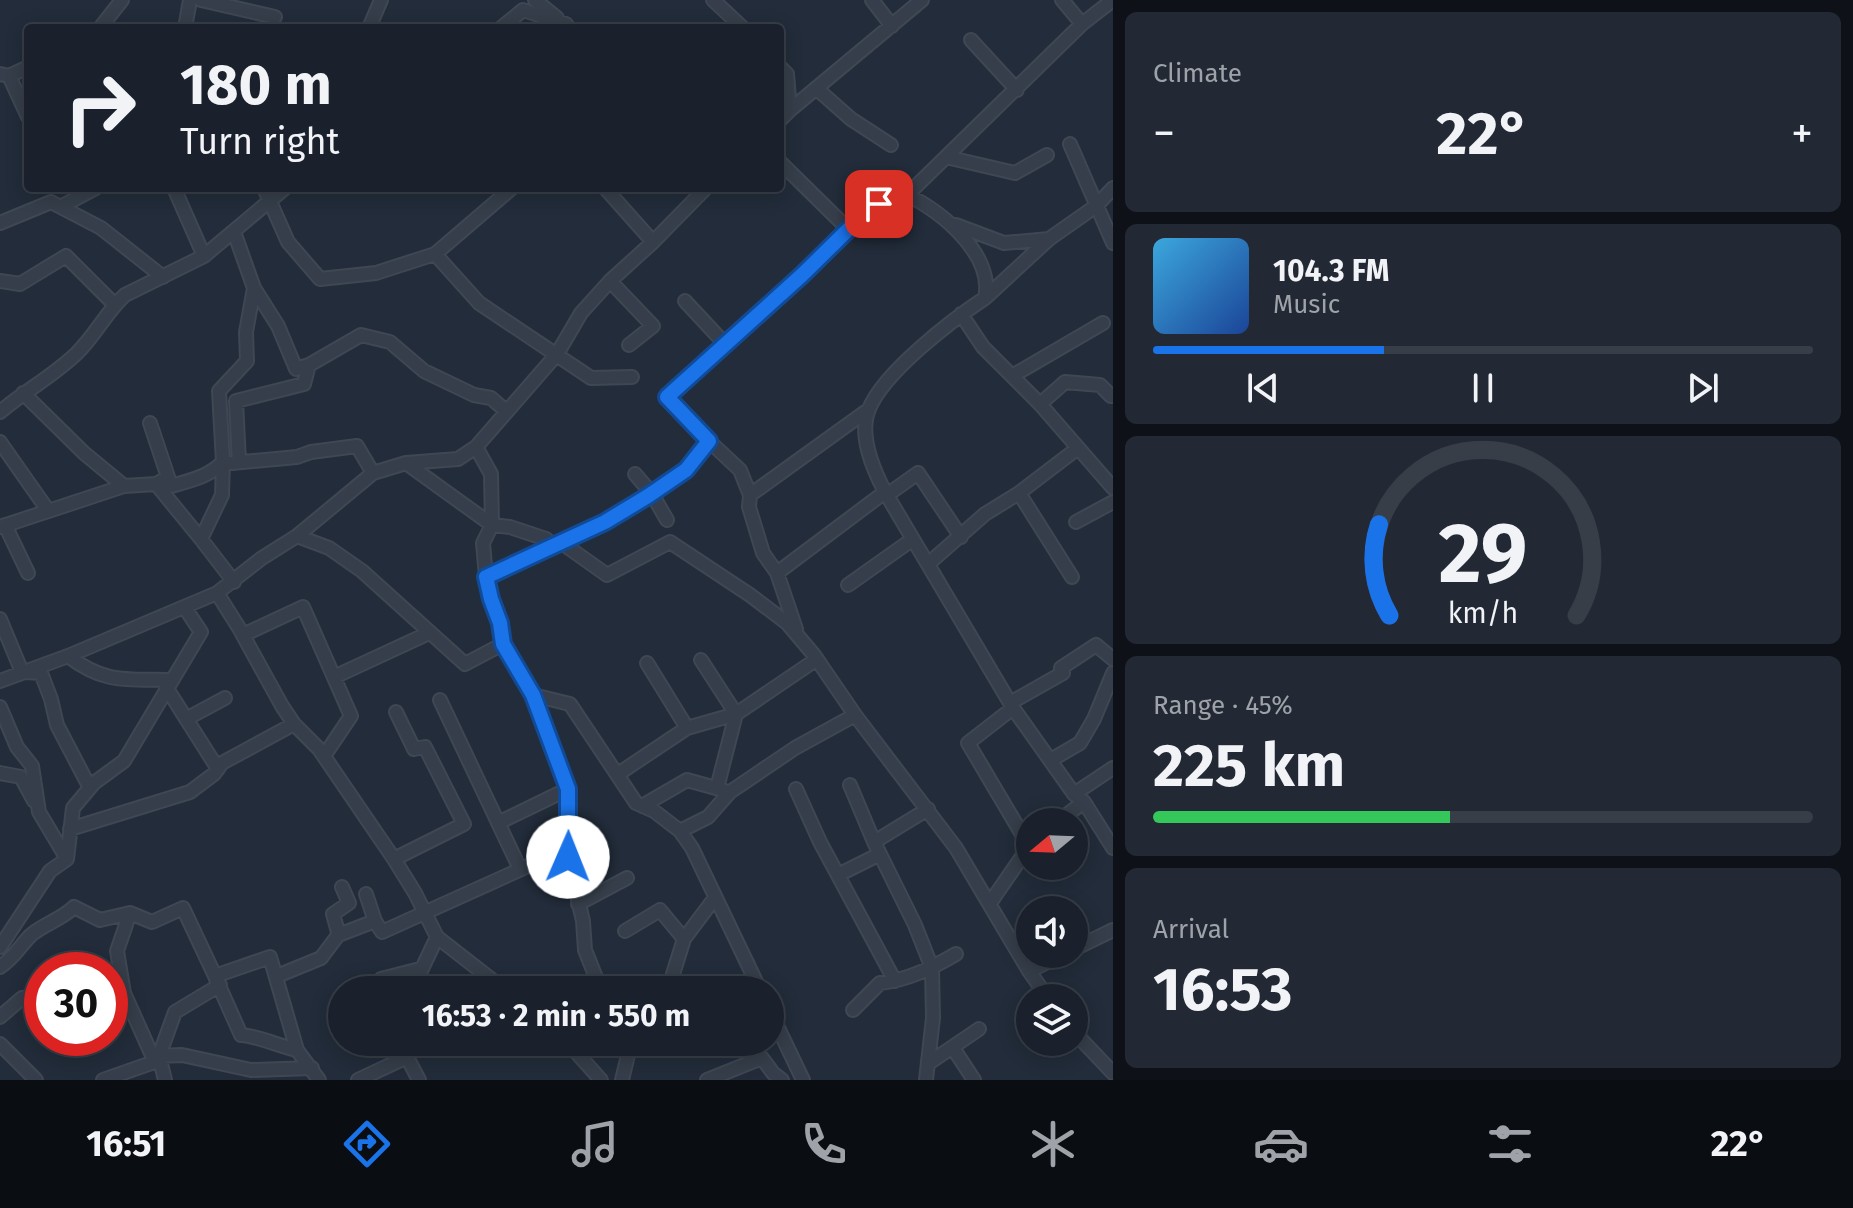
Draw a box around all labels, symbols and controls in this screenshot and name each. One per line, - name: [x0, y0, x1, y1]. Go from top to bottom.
- text: 180 m: [180, 52, 332, 119]
- icon: right: [48, 56, 152, 160]
- text: Climate: [1153, 58, 1242, 89]
- text: 22°: [1436, 98, 1530, 170]
- text: −: [1153, 107, 1175, 160]
- text: +: [1791, 107, 1813, 160]
- text: Turn right: [180, 120, 340, 164]
- pin: [845, 170, 913, 238]
- icon: arrive: [857, 182, 901, 226]
- text: 104.3 FM: [1273, 253, 1389, 289]
- text: Music: [1273, 289, 1340, 320]
- icon: previous: [1241, 366, 1285, 410]
- icon: pause: [1461, 366, 1505, 410]
- icon: next: [1681, 366, 1725, 410]
- text: 29: [1439, 504, 1527, 604]
- text: km/h: [1448, 596, 1518, 631]
- text: Range · 45%: [1153, 690, 1293, 721]
- text: 225 km: [1153, 730, 1345, 802]
- north arrow: [1016, 808, 1088, 880]
- map controls: [1016, 808, 1088, 1056]
- position arrow: [526, 815, 610, 899]
- button: sound: [1016, 896, 1088, 968]
- text: Arrival: [1153, 914, 1229, 945]
- speed limit sign: 30: [24, 952, 128, 1056]
- text: 16:53: [1153, 954, 1292, 1026]
- button: layers: [1016, 984, 1088, 1056]
- text: 16:53 · 2 min · 550 m: [422, 998, 690, 1034]
- icon: directions: [339, 1116, 395, 1172]
- icon: music: [567, 1116, 623, 1172]
- icon: phone: [796, 1116, 852, 1172]
- icon: climate: [1025, 1116, 1081, 1172]
- icon: car: [1253, 1116, 1309, 1172]
- icon: filters: [1482, 1116, 1538, 1172]
- text: 16:51: [86, 1122, 166, 1166]
- text: 22°: [1711, 1122, 1767, 1166]

